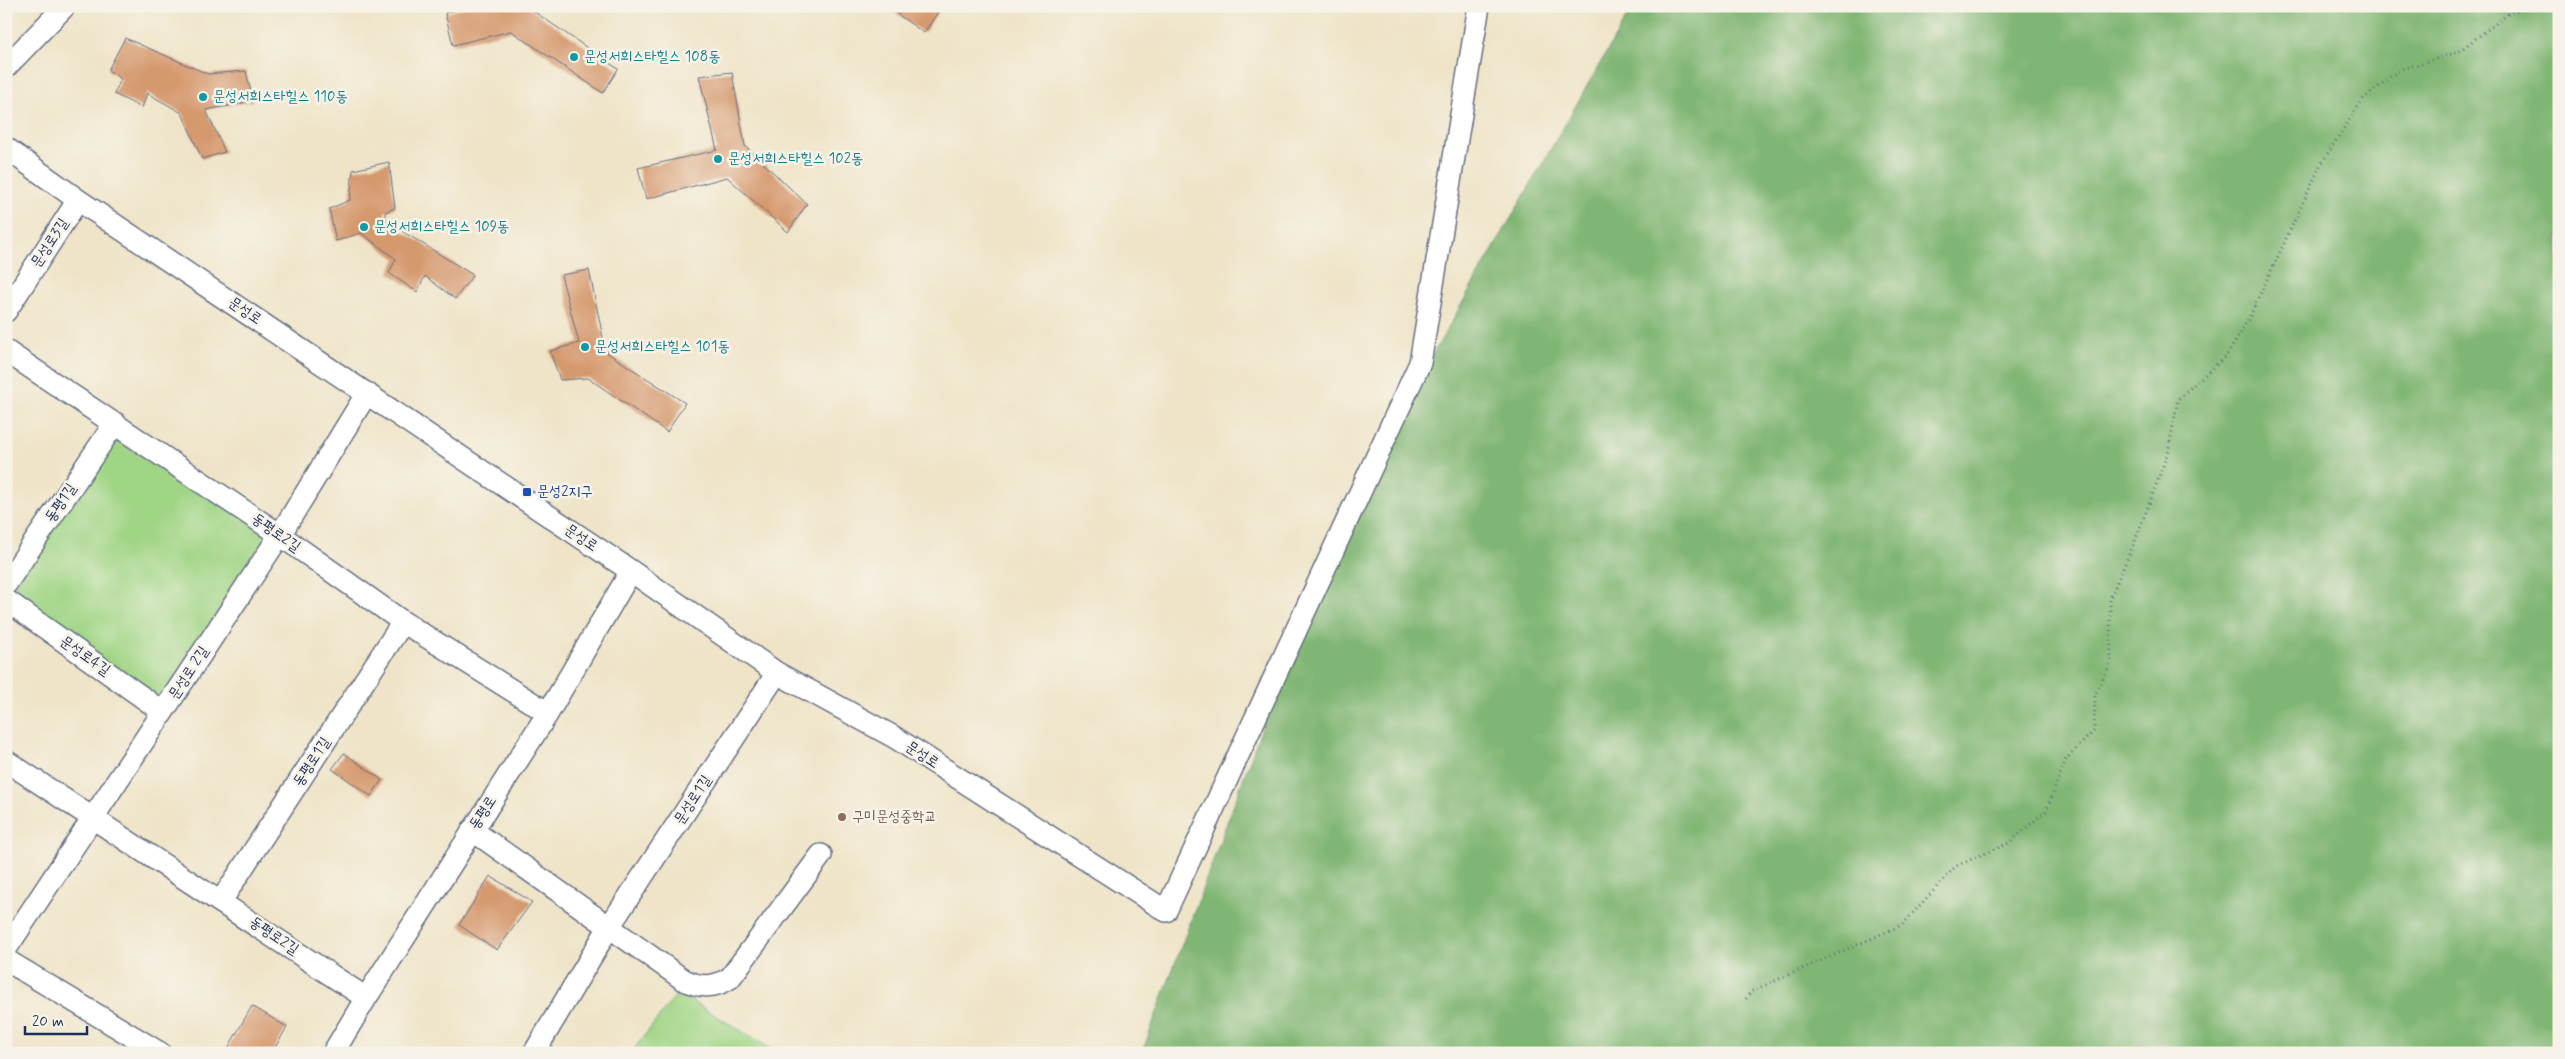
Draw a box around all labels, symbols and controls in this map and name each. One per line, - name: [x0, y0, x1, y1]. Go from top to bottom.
- place label: 문성서희스타힐스 108동: [584, 47, 720, 67]
- marker: 문성서희스타힐스 108동: [568, 51, 580, 63]
- place label: 문성서희스타힐스 110동: [213, 87, 347, 107]
- marker: 문성서희스타힐스 110동: [197, 91, 209, 103]
- place label: 문성서희스타힐스 102동: [728, 149, 863, 169]
- marker: 문성서희스타힐스 102동: [712, 153, 724, 165]
- street label: 문성로3길: [27, 214, 73, 272]
- place label: 문성서희스타힐스 109동: [374, 217, 509, 237]
- marker: 문성서희스타힐스 109동: [358, 221, 370, 233]
- street label: 문성로: [224, 293, 266, 329]
- place label: 문성서희스타힐스 101동: [595, 337, 729, 357]
- marker: 문성서희스타힐스 101동: [579, 341, 591, 353]
- street label: 동평1길: [41, 480, 81, 526]
- place label: 문성2지구: [537, 482, 593, 502]
- marker: 문성2지구: [521, 486, 533, 498]
- street label: 동평로2길: [247, 509, 305, 557]
- street label: 문성로: [560, 520, 602, 556]
- street label: 문성로4길: [56, 631, 114, 681]
- street label: 문성로 2길: [164, 643, 214, 703]
- street label: 동평로1길: [289, 733, 335, 791]
- street label: 문성로: [901, 737, 943, 773]
- street label: 문성로1길: [670, 771, 716, 829]
- street label: 동평로: [465, 792, 501, 834]
- place label: 구미문성중학교: [852, 807, 937, 827]
- marker: 구미문성중학교: [836, 811, 848, 823]
- street label: 동평로2길: [245, 912, 303, 960]
- scale bar: [25, 1004, 88, 1036]
- text: 20 m: [32, 1012, 64, 1032]

